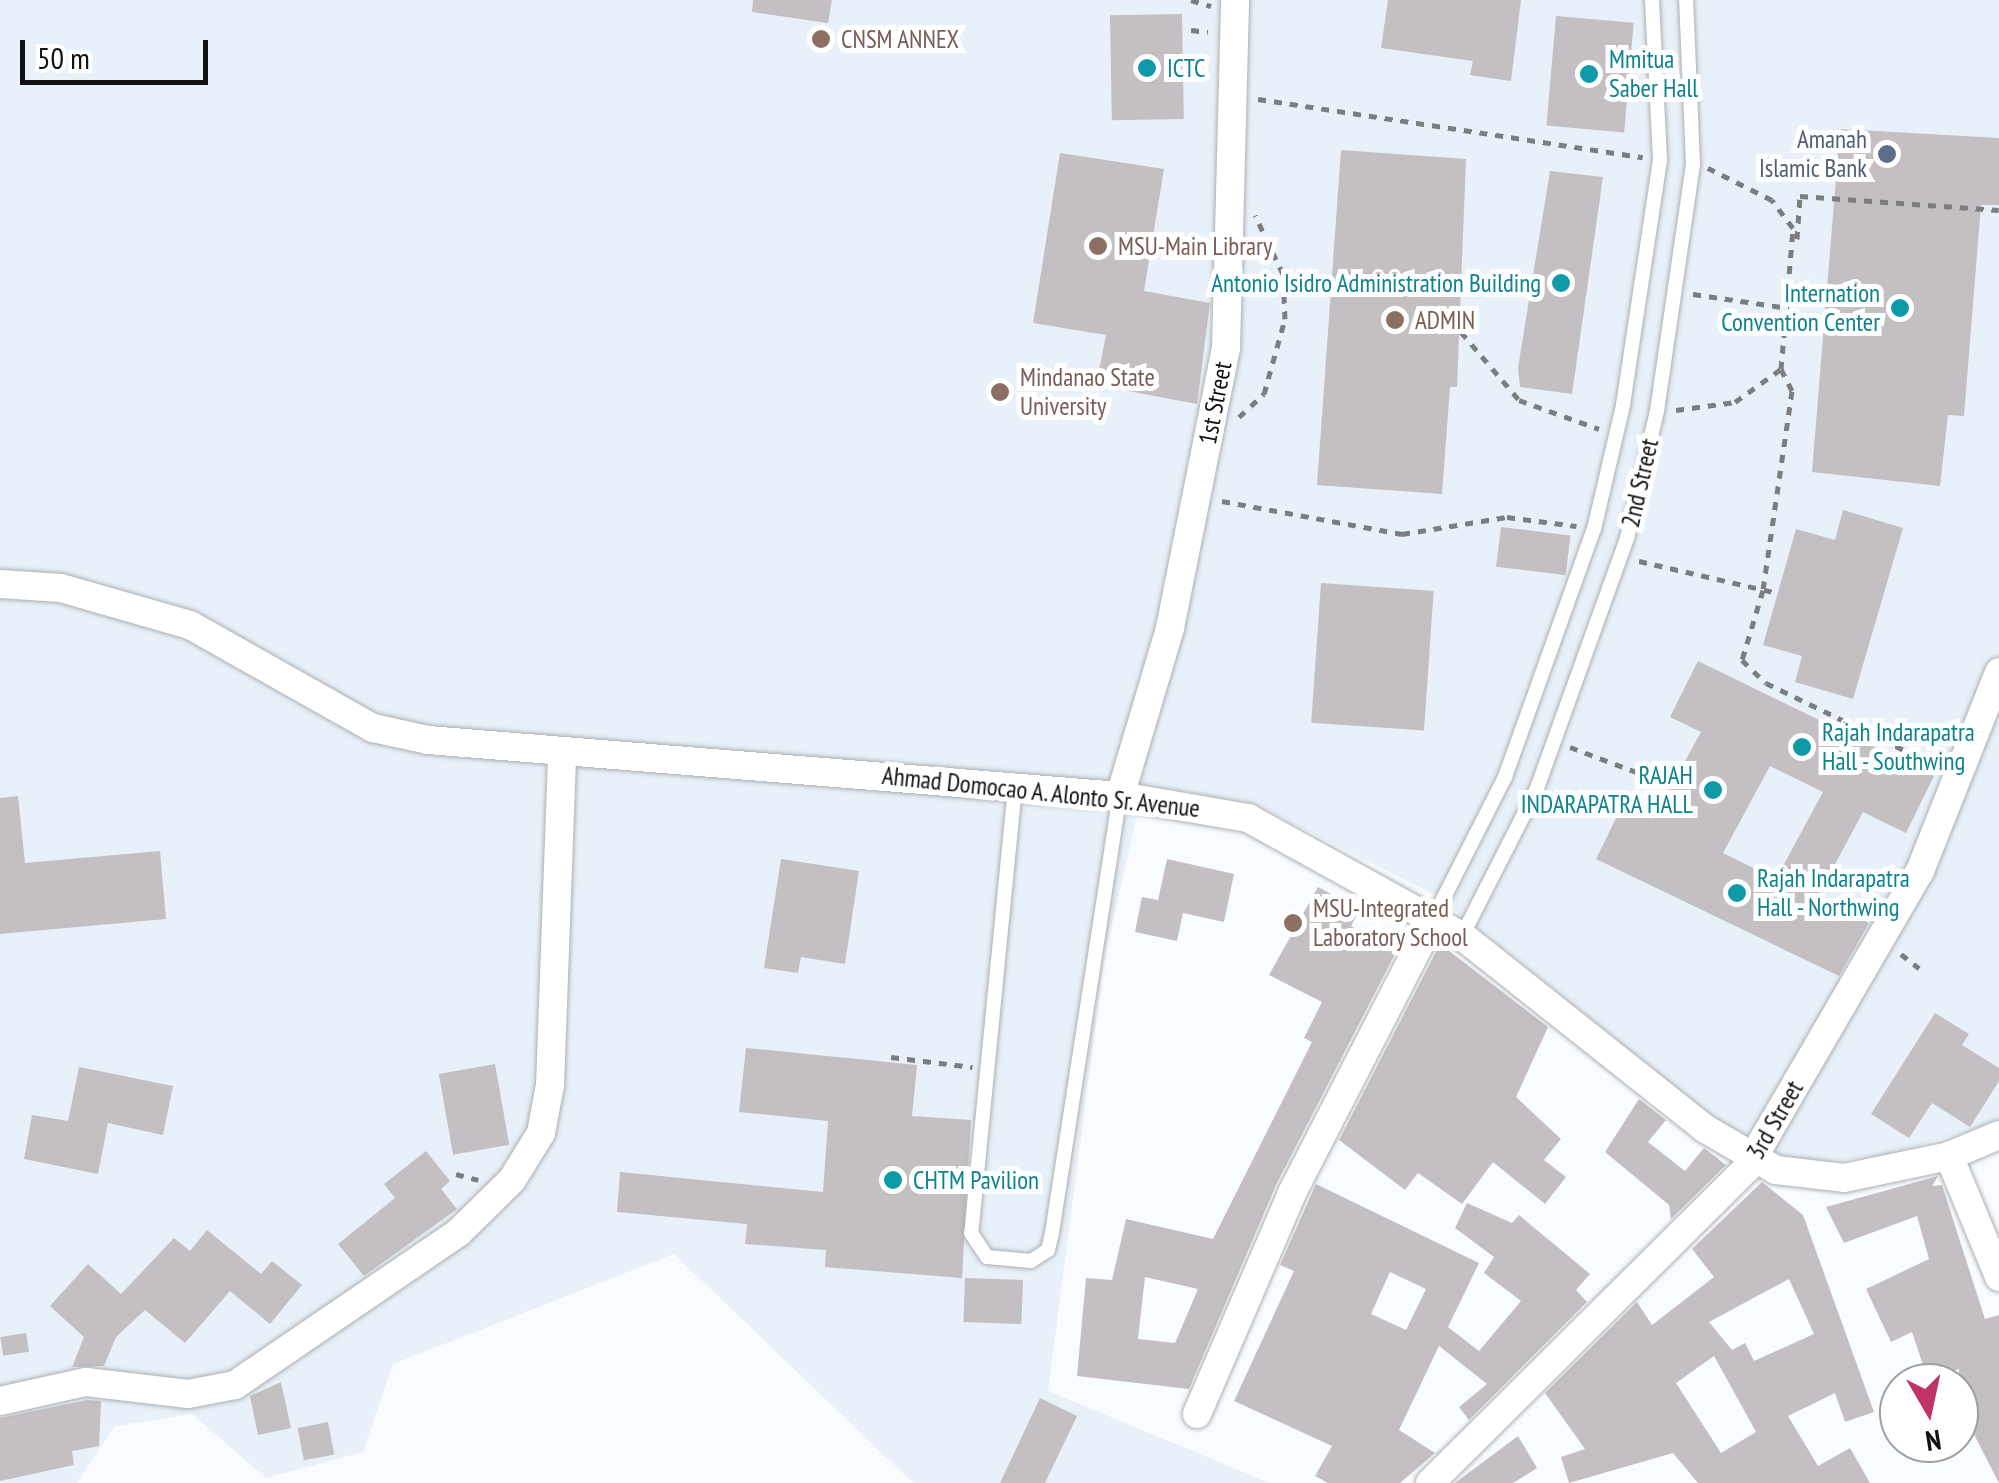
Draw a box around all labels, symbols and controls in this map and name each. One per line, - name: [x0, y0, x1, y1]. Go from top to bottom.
- scale bar: [25, 20, 212, 82]
- place label: CNSM ANNEX: [841, 24, 960, 54]
- marker: CNSM ANNEX: [810, 28, 832, 50]
- text: 50 m: [37, 38, 90, 77]
- place label: Mmitua Saber Hall: [1609, 45, 1698, 104]
- place label: ICTC: [1167, 53, 1205, 83]
- marker: ICTC: [1136, 57, 1158, 79]
- marker: Mmitua Saber Hall: [1578, 63, 1600, 85]
- place label: Amanah Islamic Bank: [1759, 125, 1867, 184]
- marker: Amanah Islamic Bank: [1876, 143, 1898, 165]
- place label: MSU-Main Library: [1118, 231, 1272, 261]
- marker: MSU-Main Library: [1087, 235, 1109, 257]
- place label: Antonio Isidro Administration Building: [1211, 268, 1541, 298]
- marker: Antonio Isidro Administration Building: [1550, 272, 1572, 294]
- place label: Internation Convention Center: [1721, 279, 1880, 338]
- marker: Internation Convention Center: [1889, 297, 1911, 319]
- place label: ADMIN: [1415, 305, 1475, 335]
- marker: ADMIN: [1384, 309, 1406, 331]
- street label: 1st Street: [1192, 359, 1238, 447]
- place label: Mindanao State University: [1020, 363, 1155, 422]
- marker: Mindanao State University: [989, 381, 1011, 403]
- street label: 2nd Street: [1615, 436, 1665, 530]
- place label: Rajah Indarapatra Hall - Southwing: [1822, 718, 1975, 777]
- marker: Rajah Indarapatra Hall - Southwing: [1791, 736, 1813, 758]
- street label: Ahmad Domocao A. Alonto Sr. Avenue: [878, 760, 1204, 824]
- place label: RAJAH INDARAPATRA HALL: [1520, 761, 1693, 820]
- marker: RAJAH INDARAPATRA HALL: [1702, 779, 1724, 801]
- place label: Rajah Indarapatra Hall - Northwing: [1757, 864, 1910, 923]
- marker: Rajah Indarapatra Hall - Northwing: [1726, 882, 1748, 904]
- place label: MSU-Integrated Laboratory School: [1313, 894, 1469, 953]
- marker: MSU-Integrated Laboratory School: [1282, 912, 1304, 934]
- street label: 3rd Street: [1741, 1075, 1809, 1165]
- place label: CHTM Pavilion: [913, 1165, 1039, 1195]
- marker: CHTM Pavilion: [882, 1169, 904, 1191]
- north arrow: [1879, 1363, 1979, 1463]
- text: N: [1923, 1422, 1944, 1461]

